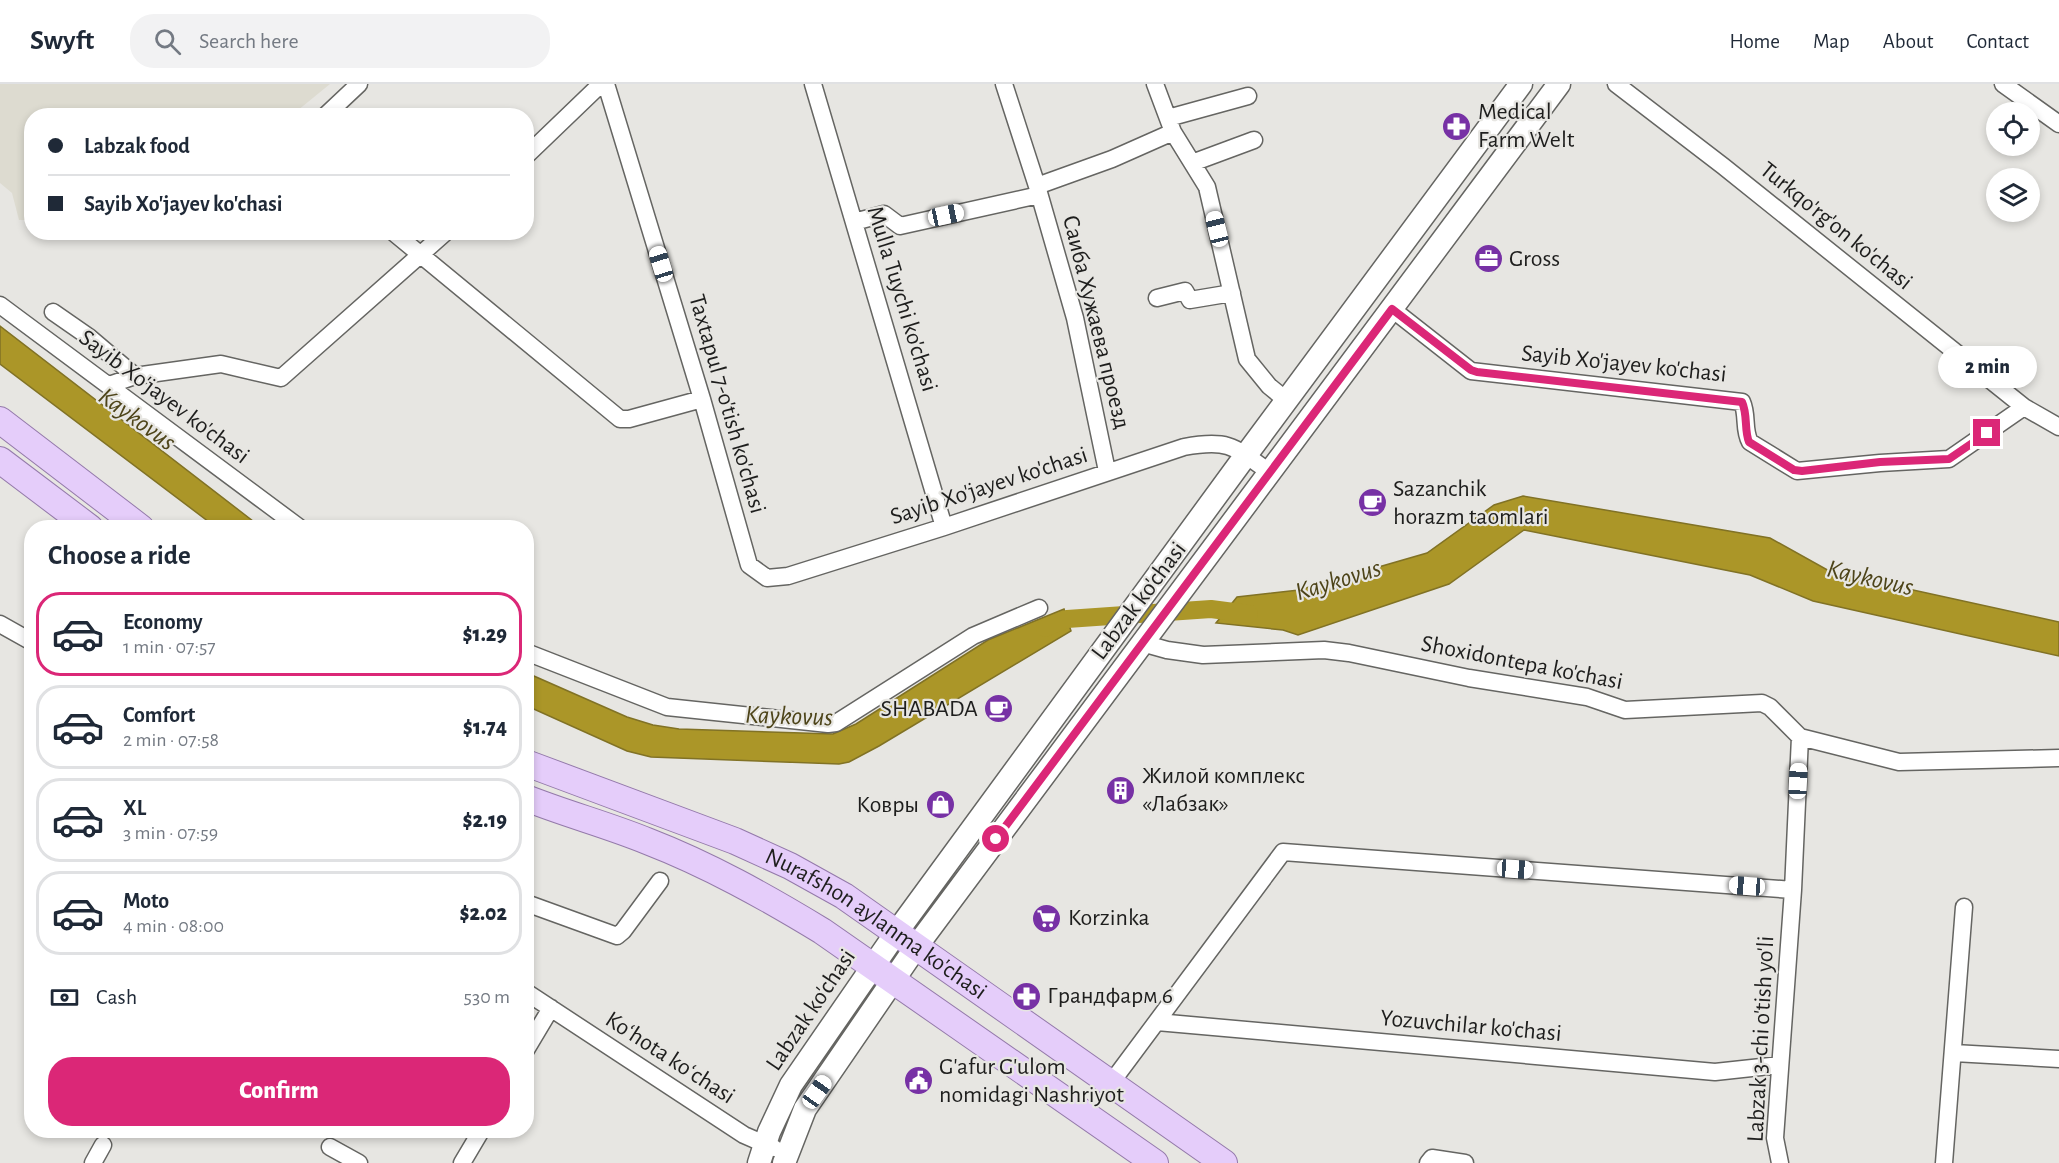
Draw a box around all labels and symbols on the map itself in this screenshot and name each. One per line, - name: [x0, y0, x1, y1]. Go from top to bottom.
- place label: Medical Farm Welt: [1478, 100, 1575, 152]
- pharmacy icon: Medical Farm Welt: [1441, 110, 1473, 142]
- street label: Turkqo'rg'on ko'chasi: [1755, 157, 1917, 295]
- car: [927, 202, 965, 228]
- street label: Mulla Tuychi ko'chasi: [862, 203, 942, 395]
- car: [1204, 209, 1230, 249]
- street label: Саиба Хужаева проезд: [1058, 213, 1134, 431]
- office icon: Gross: [1472, 243, 1504, 275]
- car: [647, 244, 675, 284]
- place label: Gross: [1509, 247, 1560, 271]
- street label: Taxtapul 7-o'tish ko'chasi: [684, 292, 770, 516]
- street label: Sayib Xo'jayev ko'chasi: [75, 325, 253, 469]
- street label: Sayib Xo'jayev ko'chasi: [1520, 341, 1728, 387]
- callout: 2 min: [1938, 346, 2036, 388]
- water label: Kaykovus: [94, 383, 180, 455]
- route end: [1973, 419, 2000, 446]
- street label: Sayib Xo'jayev ko'chasi: [887, 443, 1091, 529]
- place label: Sazanchik horazm taomlari: [1393, 477, 1548, 529]
- cafe icon: Sazanchik horazm taomlari: [1356, 487, 1388, 519]
- street label: Labzak ko'chasi: [1087, 538, 1191, 664]
- water label: Kaykovus: [1292, 555, 1384, 605]
- water label: Kaykovus: [1824, 555, 1916, 601]
- street label: Shoxidontepa ko'chasi: [1419, 632, 1625, 694]
- cafe icon: SHABADA: [983, 693, 1015, 725]
- place label: SHABADA: [881, 697, 978, 721]
- water label: Kaykovus: [745, 701, 833, 731]
- car: [1788, 763, 1808, 799]
- place label: Жилой комплекс «Лабзак»: [1142, 764, 1305, 816]
- building icon: Жилой комплекс «Лабзак»: [1105, 774, 1137, 806]
- shop icon: Ковры: [924, 789, 956, 821]
- place label: Ковры: [856, 793, 919, 817]
- route start: [982, 825, 1009, 852]
- street label: Nurafshon aylanma ko'chasi: [761, 844, 991, 1004]
- car: [1496, 859, 1534, 879]
- car: [1728, 876, 1766, 896]
- supermarket icon: Korzinka: [1031, 902, 1063, 934]
- place label: Korzinka: [1068, 906, 1150, 930]
- street label: Labzak 3-chi o'tish yo'li: [1744, 935, 1778, 1143]
- street label: Labzak ko'chasi: [762, 945, 860, 1075]
- pharmacy icon: Грандфарм 6: [1010, 980, 1042, 1012]
- place label: Грандфарм 6: [1047, 984, 1173, 1008]
- street label: Yozuvchilar ko'chasi: [1379, 1006, 1563, 1046]
- street label: Koʻhota koʻchasi: [601, 1007, 739, 1109]
- place label: G'afur G'ulom nomidagi Nashriyot: [939, 1055, 1124, 1107]
- public building icon: G'afur G'ulom nomidagi Nashriyot: [902, 1065, 934, 1097]
- car: [799, 1072, 835, 1112]

